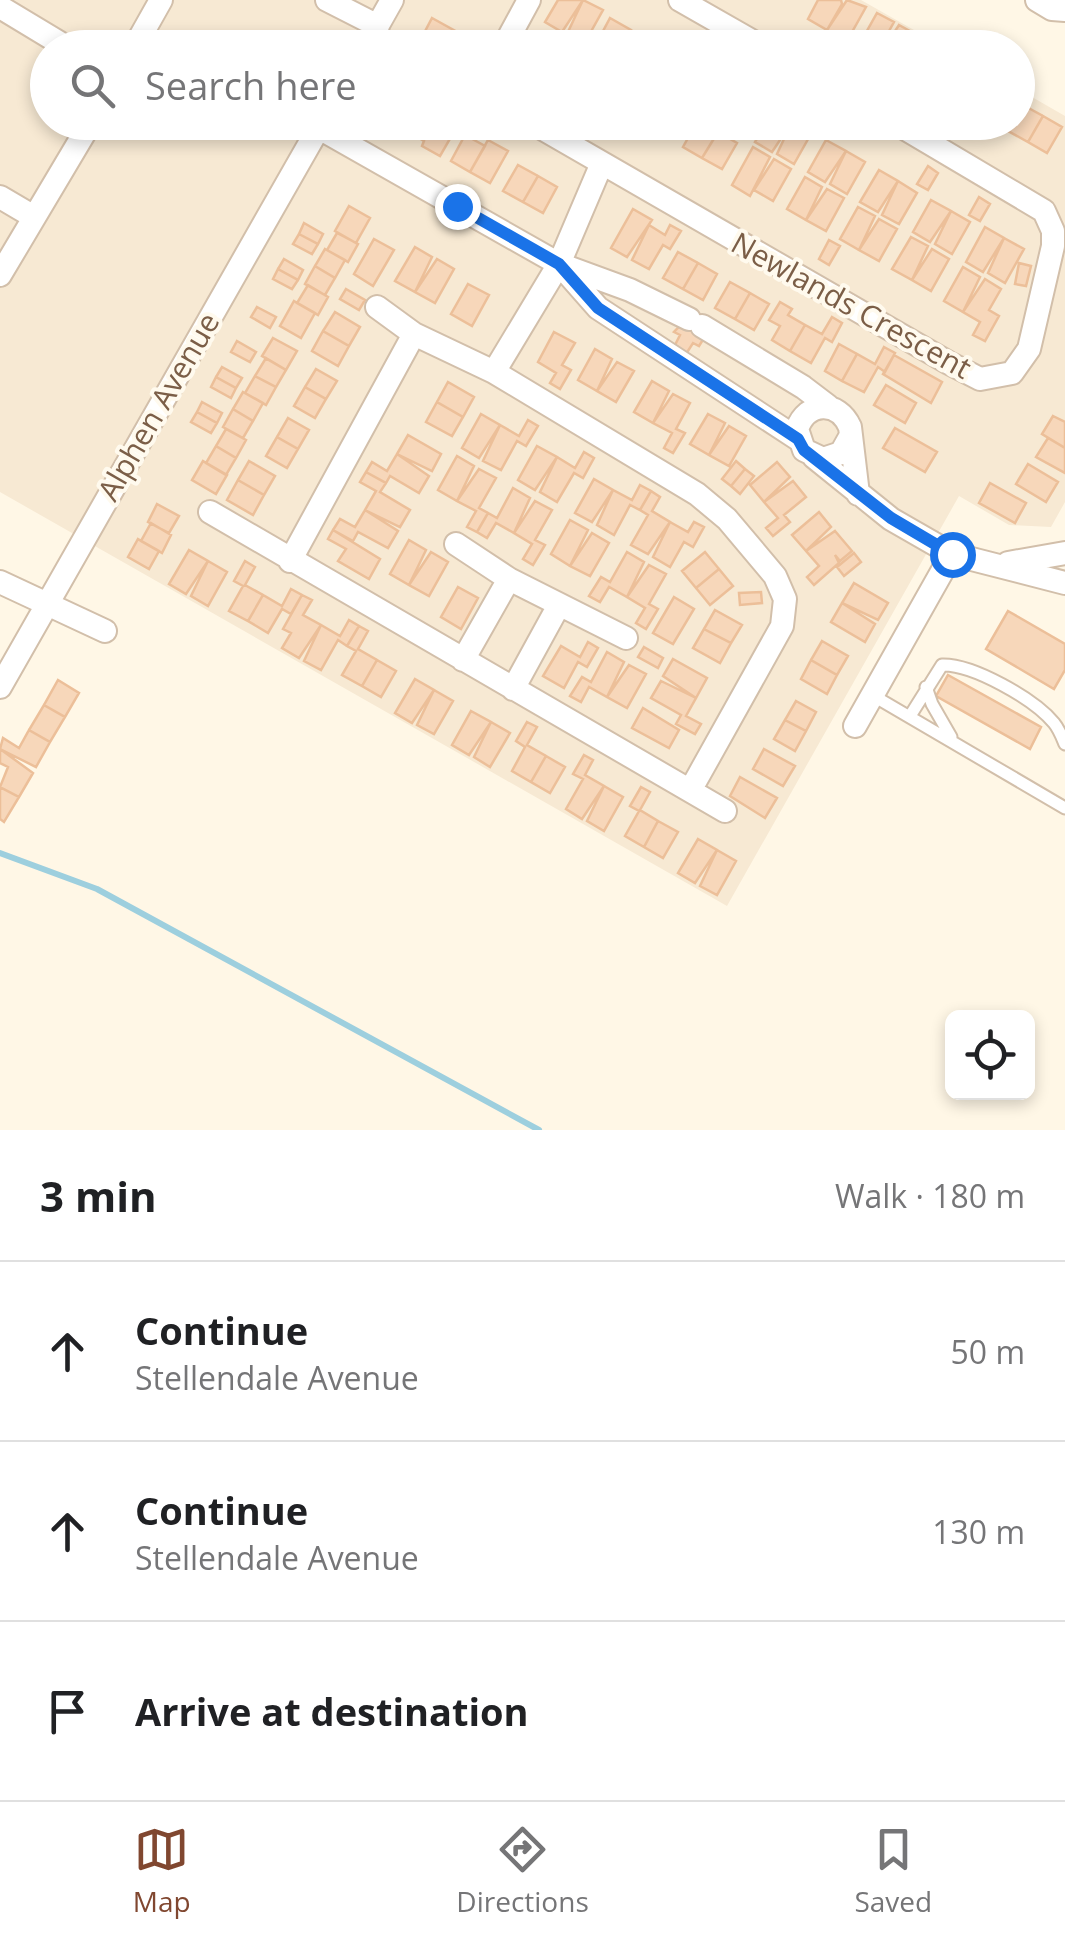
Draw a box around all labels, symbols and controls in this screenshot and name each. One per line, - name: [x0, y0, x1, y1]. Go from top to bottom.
- search box: [30, 30, 1035, 140]
- icon: search: [65, 58, 120, 113]
- text: Search here: [145, 59, 357, 111]
- route end: [435, 184, 481, 230]
- street label: Newlands Crescent: [724, 222, 979, 388]
- street label: Alphen Avenue: [87, 305, 228, 508]
- route start: [930, 532, 976, 578]
- map controls: [945, 1010, 1035, 1100]
- button: locate: [945, 1010, 1035, 1100]
- text: 3 min: [40, 1167, 157, 1224]
- text: Walk · 180 m: [835, 1174, 1025, 1217]
- text: Continue: [135, 1304, 308, 1356]
- icon: ahead: [40, 1324, 95, 1379]
- text: 50 m: [950, 1330, 1025, 1373]
- text: Stellendale Avenue: [135, 1356, 419, 1399]
- text: Continue: [135, 1484, 308, 1536]
- icon: ahead: [40, 1504, 95, 1559]
- text: 130 m: [932, 1510, 1025, 1553]
- text: Stellendale Avenue: [135, 1536, 419, 1579]
- icon: arrive: [40, 1684, 95, 1739]
- text: Arrive at destination: [135, 1685, 529, 1737]
- tab: Map: [133, 1822, 191, 1920]
- tab: Directions: [456, 1822, 589, 1920]
- tab: Saved: [854, 1822, 932, 1920]

